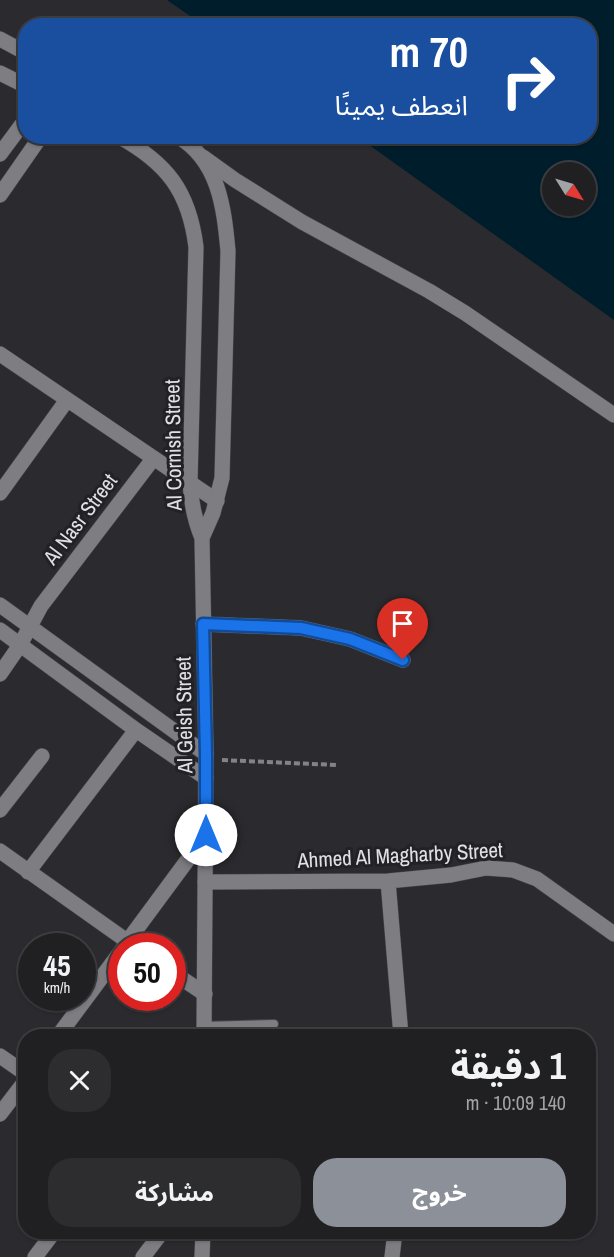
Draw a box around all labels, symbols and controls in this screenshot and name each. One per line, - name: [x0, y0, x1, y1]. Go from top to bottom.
- text: 70 m: [389, 24, 468, 80]
- icon: right: [489, 42, 567, 120]
- text: انعطف يمينًا: [334, 87, 468, 123]
- north arrow: [542, 162, 596, 216]
- map controls: [542, 162, 596, 216]
- street label: Al Cornish Street: [157, 379, 189, 512]
- street label: Al Nasr Street: [36, 467, 124, 571]
- pin: [377, 598, 428, 660]
- icon: arrive: [386, 607, 419, 640]
- street label: Al Geish Street: [168, 656, 200, 775]
- position arrow: [174, 803, 238, 867]
- street label: Ahmed Al Magharby Street: [295, 835, 504, 875]
- speed limit sign: 50: [108, 933, 186, 1011]
- text: 45: [43, 945, 71, 985]
- text: km/h: [44, 977, 70, 998]
- text: 1 دقيقة: [451, 1042, 566, 1090]
- button: close: [48, 1049, 111, 1112]
- text: 140 m · 10:09: [466, 1089, 566, 1116]
- button: مشاركة: [48, 1158, 301, 1227]
- button: خروج: [313, 1158, 566, 1227]

